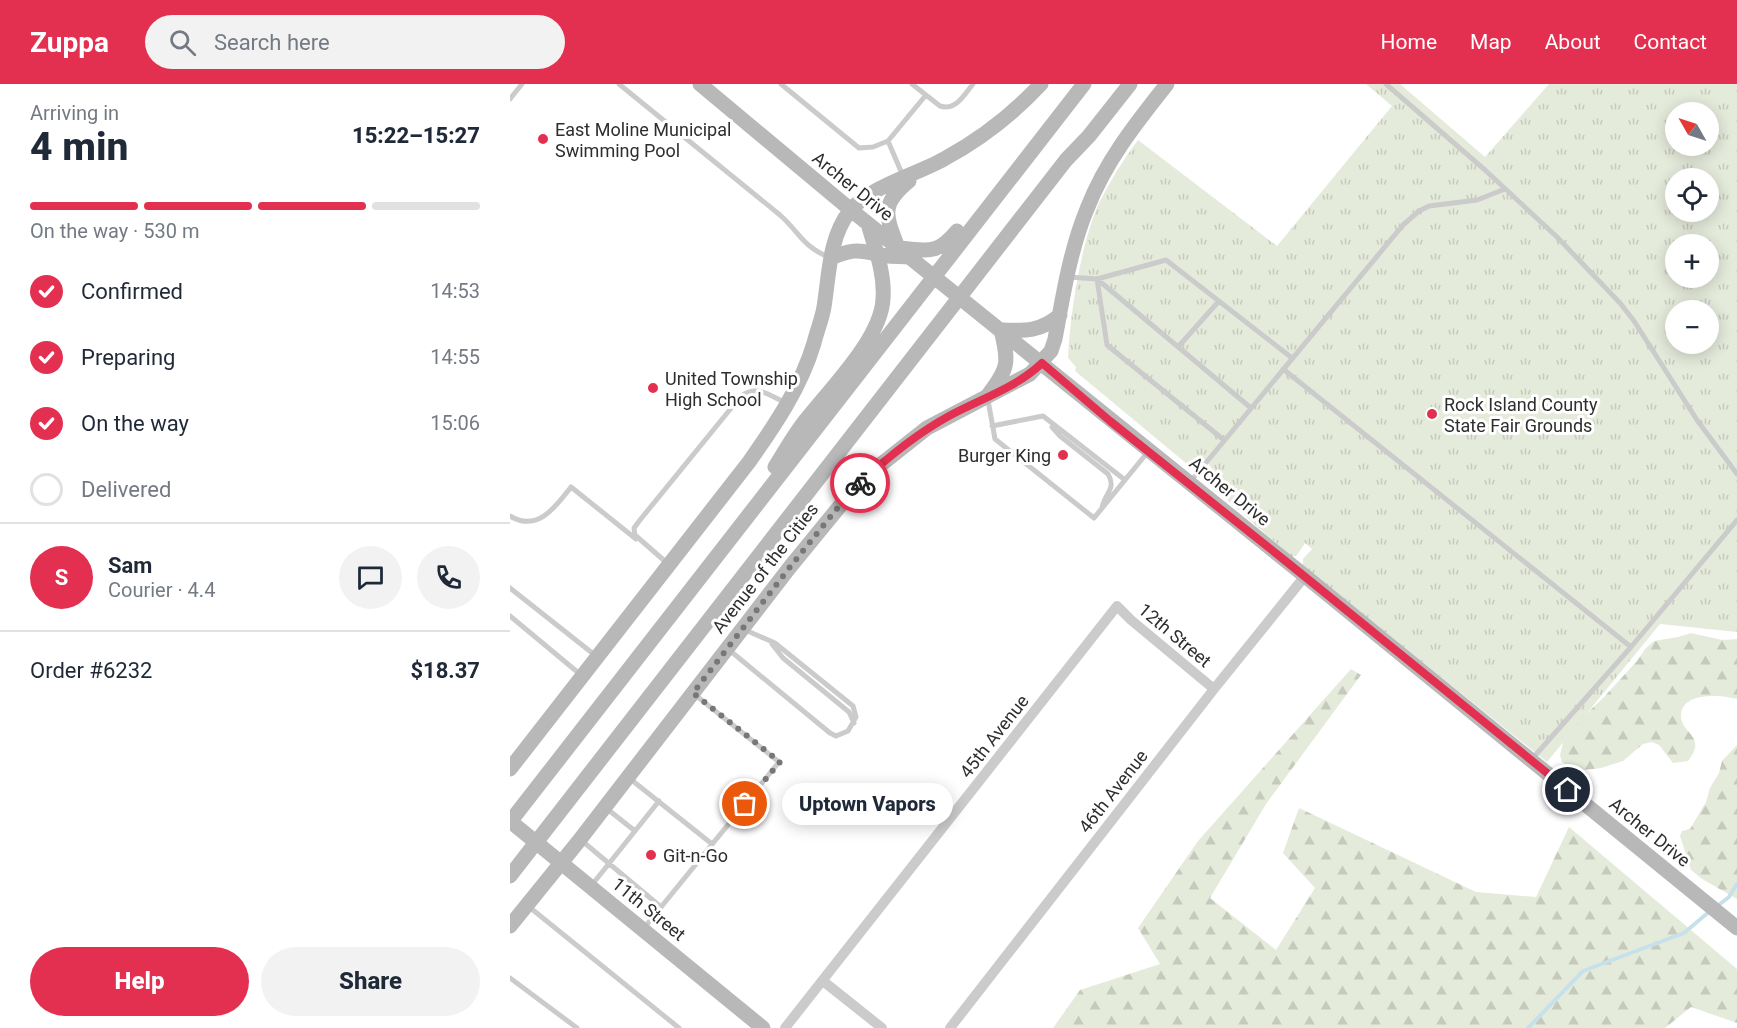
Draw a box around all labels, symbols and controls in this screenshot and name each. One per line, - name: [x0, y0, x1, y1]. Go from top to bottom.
- search box: [145, 15, 565, 69]
- text: Zuppa: [30, 26, 109, 59]
- icon: search: [166, 26, 199, 59]
- text: Search here: [214, 30, 330, 55]
- text: Home: [1381, 30, 1437, 54]
- text: Map: [1470, 30, 1512, 54]
- text: About: [1545, 30, 1601, 54]
- text: Contact: [1634, 30, 1707, 54]
- text: Arriving in: [30, 101, 119, 125]
- north arrow: [1665, 102, 1719, 156]
- map controls: [1665, 102, 1719, 354]
- place label: East Moline Municipal Swimming Pool: [555, 119, 731, 161]
- text: 15:22–15:27: [352, 123, 480, 148]
- text: 4 min: [30, 124, 128, 170]
- marker: East Moline Municipal Swimming Pool: [536, 132, 550, 146]
- street label: Archer Drive: [808, 147, 898, 225]
- button: locate: [1665, 168, 1719, 222]
- text: On the way · 530 m: [30, 219, 199, 243]
- button: +: [1665, 234, 1719, 288]
- icon: check: [30, 275, 63, 308]
- text: Confirmed: [81, 279, 183, 304]
- text: 14:53: [430, 279, 480, 303]
- button: −: [1665, 300, 1719, 354]
- icon: check: [30, 341, 63, 374]
- text: Preparing: [81, 345, 175, 370]
- text: 14:55: [430, 345, 480, 369]
- place label: United Township High School: [665, 368, 798, 410]
- marker: United Township High School: [646, 381, 660, 395]
- place label: Rock Island County State Fair Grounds: [1444, 394, 1598, 436]
- icon: check: [30, 407, 63, 440]
- marker: Rock Island County State Fair Grounds: [1425, 407, 1439, 421]
- text: On the way: [81, 411, 189, 436]
- text: 15:06: [430, 411, 480, 435]
- place label: Burger King: [958, 445, 1051, 466]
- marker: Burger King: [1056, 448, 1070, 462]
- street label: Archer Drive: [1185, 452, 1275, 530]
- courier: [830, 453, 890, 513]
- icon: bike: [844, 467, 877, 500]
- text: Delivered: [81, 477, 171, 502]
- street label: Avenue of the Cities: [708, 499, 822, 637]
- button: chat: [339, 546, 402, 609]
- button: phone: [417, 546, 480, 609]
- text: Sam: [108, 553, 152, 578]
- text: S: [55, 565, 68, 590]
- text: Courier · 4.4: [108, 578, 215, 602]
- street label: 12th Street: [1135, 599, 1216, 671]
- text: Order #6232: [30, 658, 152, 683]
- text: $18.37: [411, 658, 480, 683]
- street label: 45th Avenue: [955, 690, 1033, 782]
- street label: 46th Avenue: [1074, 745, 1152, 837]
- pin: [1542, 764, 1593, 815]
- icon: home: [1551, 773, 1584, 806]
- pin: [719, 778, 770, 829]
- callout: Uptown Vapors: [781, 783, 952, 825]
- icon: bag: [728, 787, 761, 820]
- text: Uptown Vapors: [799, 792, 936, 816]
- street label: Archer Drive: [1605, 793, 1695, 871]
- place label: Git-n-Go: [663, 845, 728, 866]
- marker: Git-n-Go: [644, 848, 658, 862]
- street label: 11th Street: [608, 873, 690, 945]
- button: Help: [30, 947, 249, 1016]
- button: Share: [261, 947, 480, 1016]

